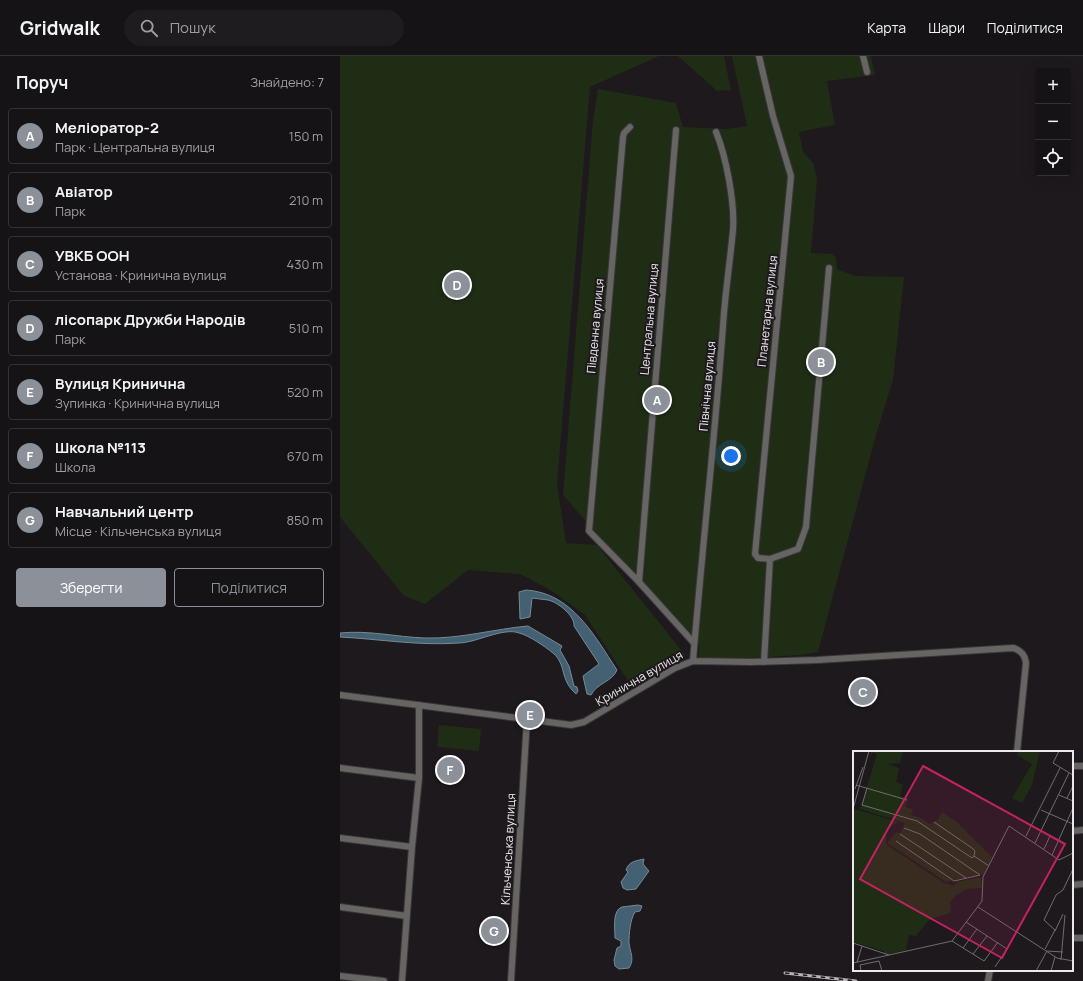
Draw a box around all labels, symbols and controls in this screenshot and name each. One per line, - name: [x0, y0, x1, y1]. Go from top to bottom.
- search box: [124, 10, 404, 46]
- text: Gridwalk: [20, 15, 100, 41]
- icon: search: [138, 17, 160, 39]
- text: Пошук: [170, 17, 216, 38]
- text: Карта: [867, 18, 906, 37]
- text: Шари: [928, 18, 965, 37]
- text: Поділитися: [987, 18, 1063, 37]
- map controls: [1035, 68, 1071, 176]
- button: +: [1035, 68, 1071, 104]
- text: Поруч: [16, 71, 68, 94]
- text: Знайдено: 7: [250, 73, 324, 91]
- button: −: [1035, 104, 1071, 140]
- text: Меліоратор-2: [55, 117, 159, 138]
- text: A: [26, 127, 34, 145]
- text: 150 m: [289, 127, 323, 145]
- text: Парк · Центральна вулиця: [55, 138, 215, 156]
- button: locate: [1035, 140, 1071, 176]
- text: Авіатор: [55, 181, 113, 202]
- text: B: [26, 191, 34, 209]
- text: 210 m: [289, 191, 323, 209]
- text: Парк: [55, 202, 85, 220]
- text: УВКБ ООН: [55, 245, 130, 266]
- street label: Планетарна вулиця: [753, 254, 781, 368]
- text: C: [25, 255, 35, 273]
- text: 430 m: [287, 255, 323, 273]
- street label: Центральна вулиця: [636, 262, 662, 376]
- text: Установа · Кринична вулиця: [55, 266, 226, 284]
- pin: D: [444, 270, 470, 300]
- street label: Південна вулиця: [582, 278, 608, 374]
- text: лісопарк Дружби Народів: [55, 309, 245, 330]
- text: D: [25, 319, 35, 337]
- text: 510 m: [289, 319, 323, 337]
- text: Парк: [55, 330, 85, 348]
- street label: Північна вулиця: [695, 340, 719, 432]
- pin: B: [808, 347, 834, 377]
- text: Вулиця Кринична: [55, 373, 185, 394]
- text: E: [26, 383, 34, 401]
- text: 520 m: [287, 383, 323, 401]
- pin: A: [644, 385, 670, 415]
- text: Зупинка · Кринична вулиця: [55, 394, 220, 412]
- text: Школа №113: [55, 437, 146, 458]
- your location: [721, 446, 741, 466]
- text: F: [27, 447, 33, 465]
- text: 670 m: [287, 447, 323, 465]
- text: Школа: [55, 458, 96, 476]
- text: Навчальний центр: [55, 501, 193, 522]
- text: G: [25, 511, 35, 529]
- text: 850 m: [286, 511, 323, 529]
- text: Місце · Кільченська вулиця: [55, 522, 221, 540]
- button: Зберегти: [16, 568, 166, 607]
- button: Поділитися: [174, 568, 324, 607]
- street label: Кринична вулиця: [592, 646, 686, 710]
- pin: C: [850, 677, 876, 707]
- pin: E: [517, 700, 543, 730]
- inset map: [853, 751, 1073, 971]
- pin: F: [437, 755, 463, 785]
- street label: Кільченська вулиця: [497, 793, 519, 905]
- pin: G: [481, 916, 507, 946]

